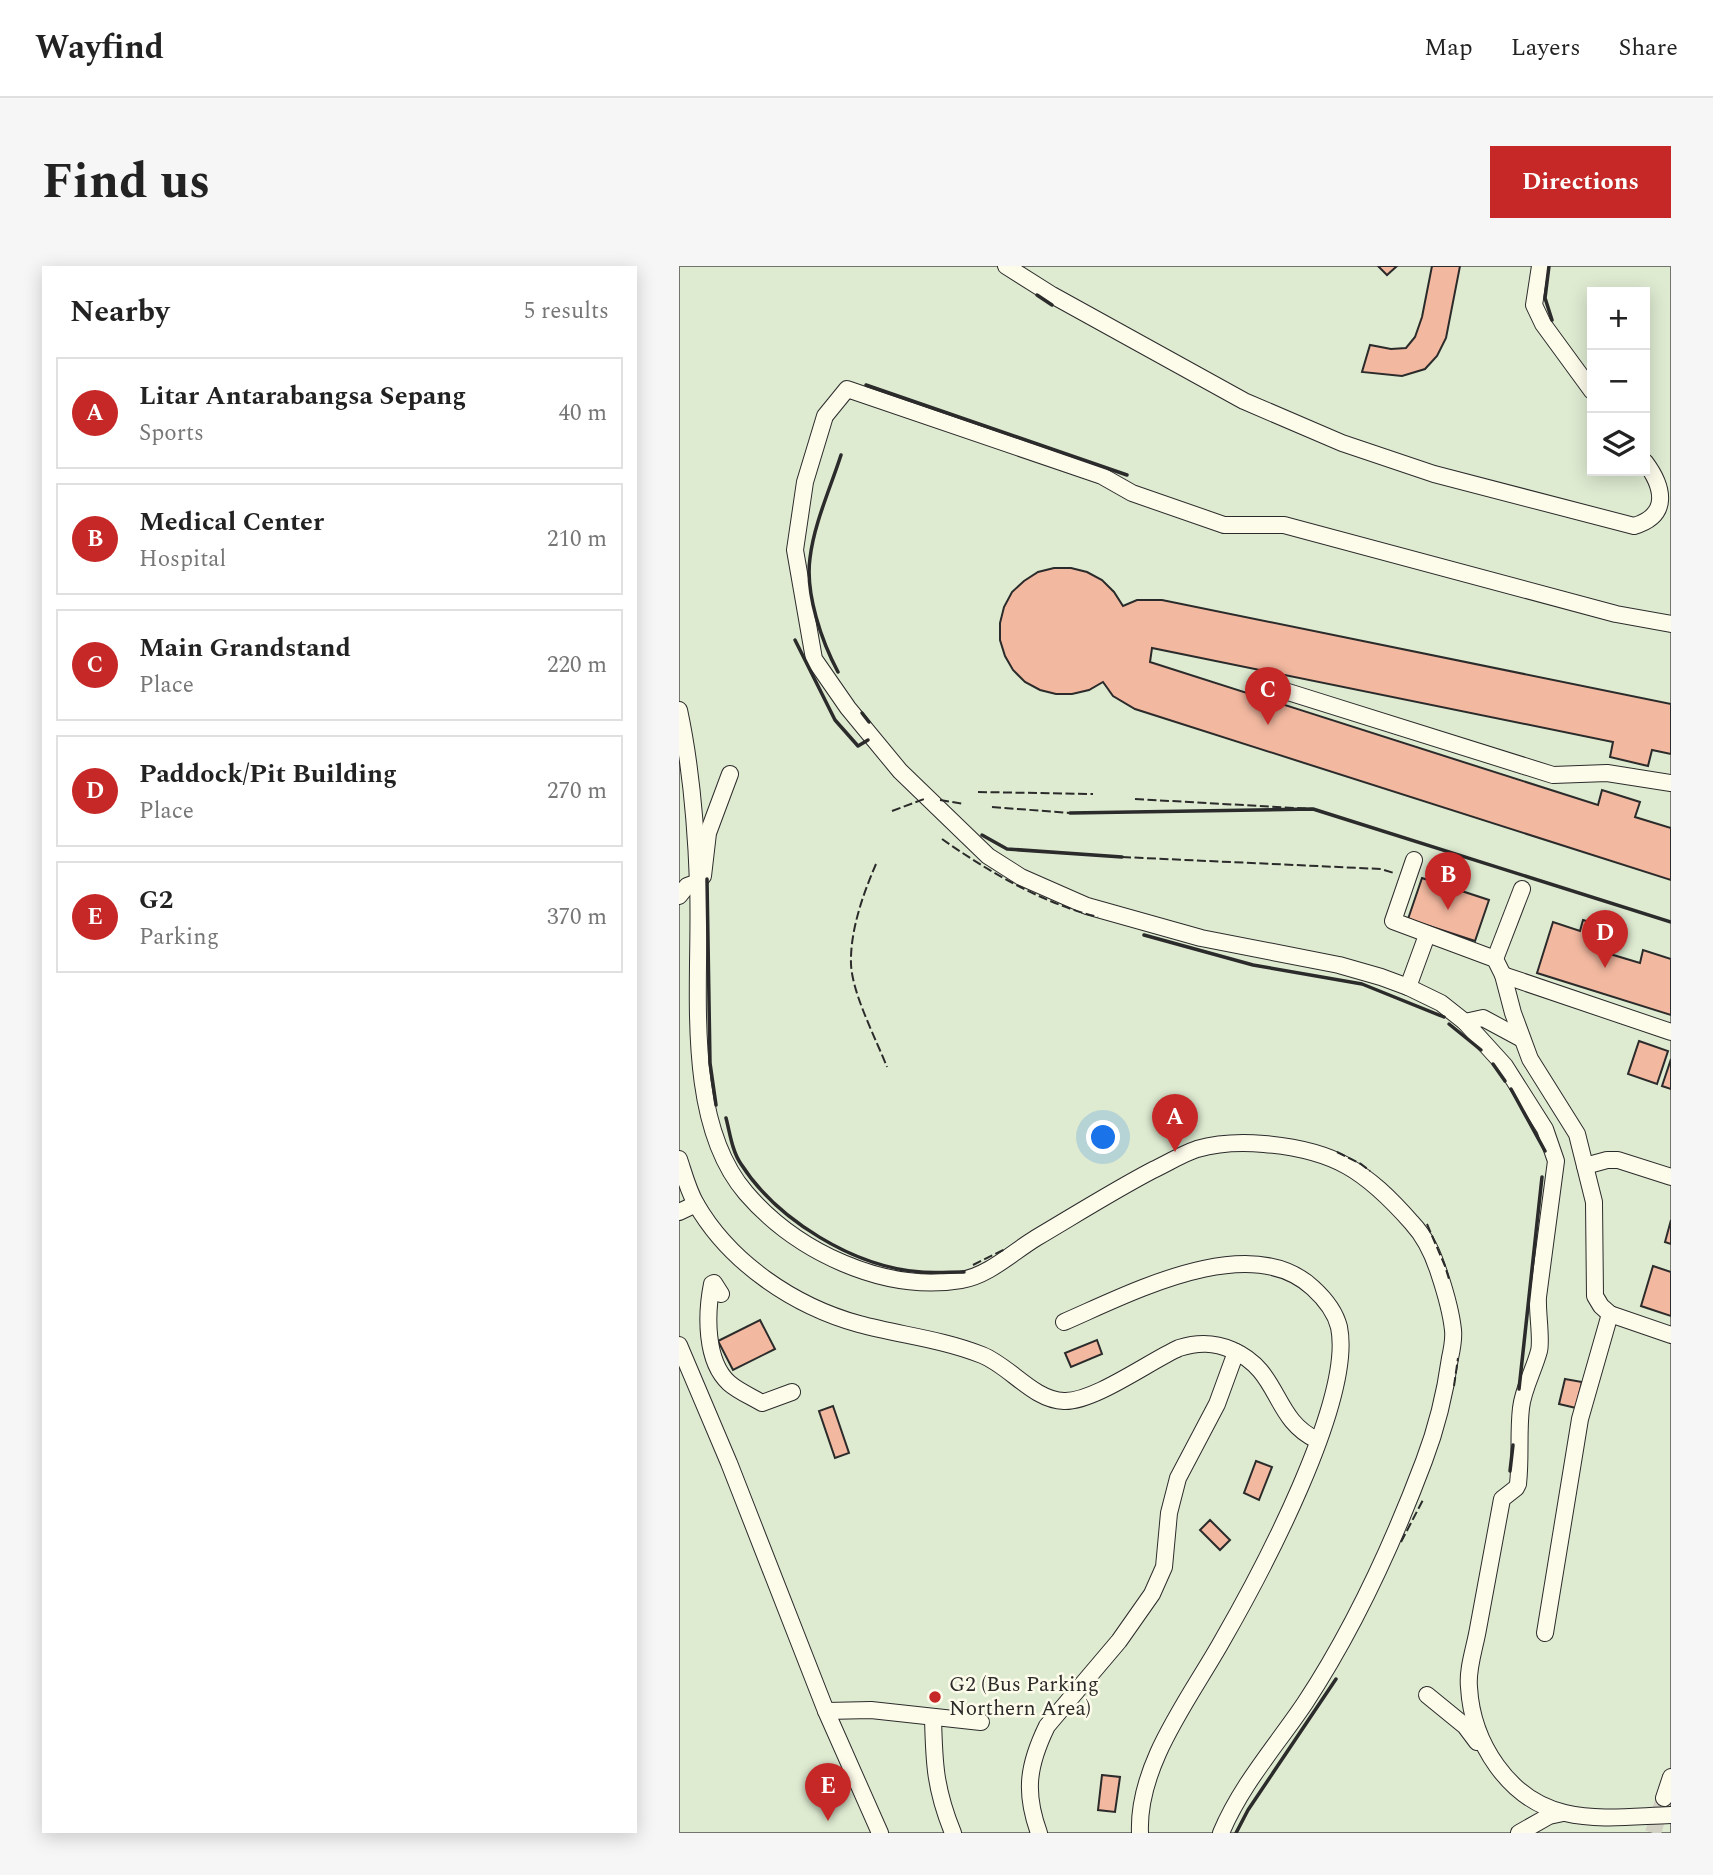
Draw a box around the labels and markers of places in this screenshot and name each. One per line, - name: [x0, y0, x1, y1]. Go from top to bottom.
- pin: C: [1245, 667, 1291, 725]
- pin: B: [1425, 852, 1471, 910]
- pin: D: [1582, 910, 1628, 968]
- pin: A: [1152, 1094, 1198, 1152]
- place label: G2 (Bus Parking Northern Area): [949, 1669, 1099, 1725]
- marker: G2 (Bus Parking Northern Area): [927, 1689, 943, 1705]
- pin: E: [805, 1763, 851, 1821]

